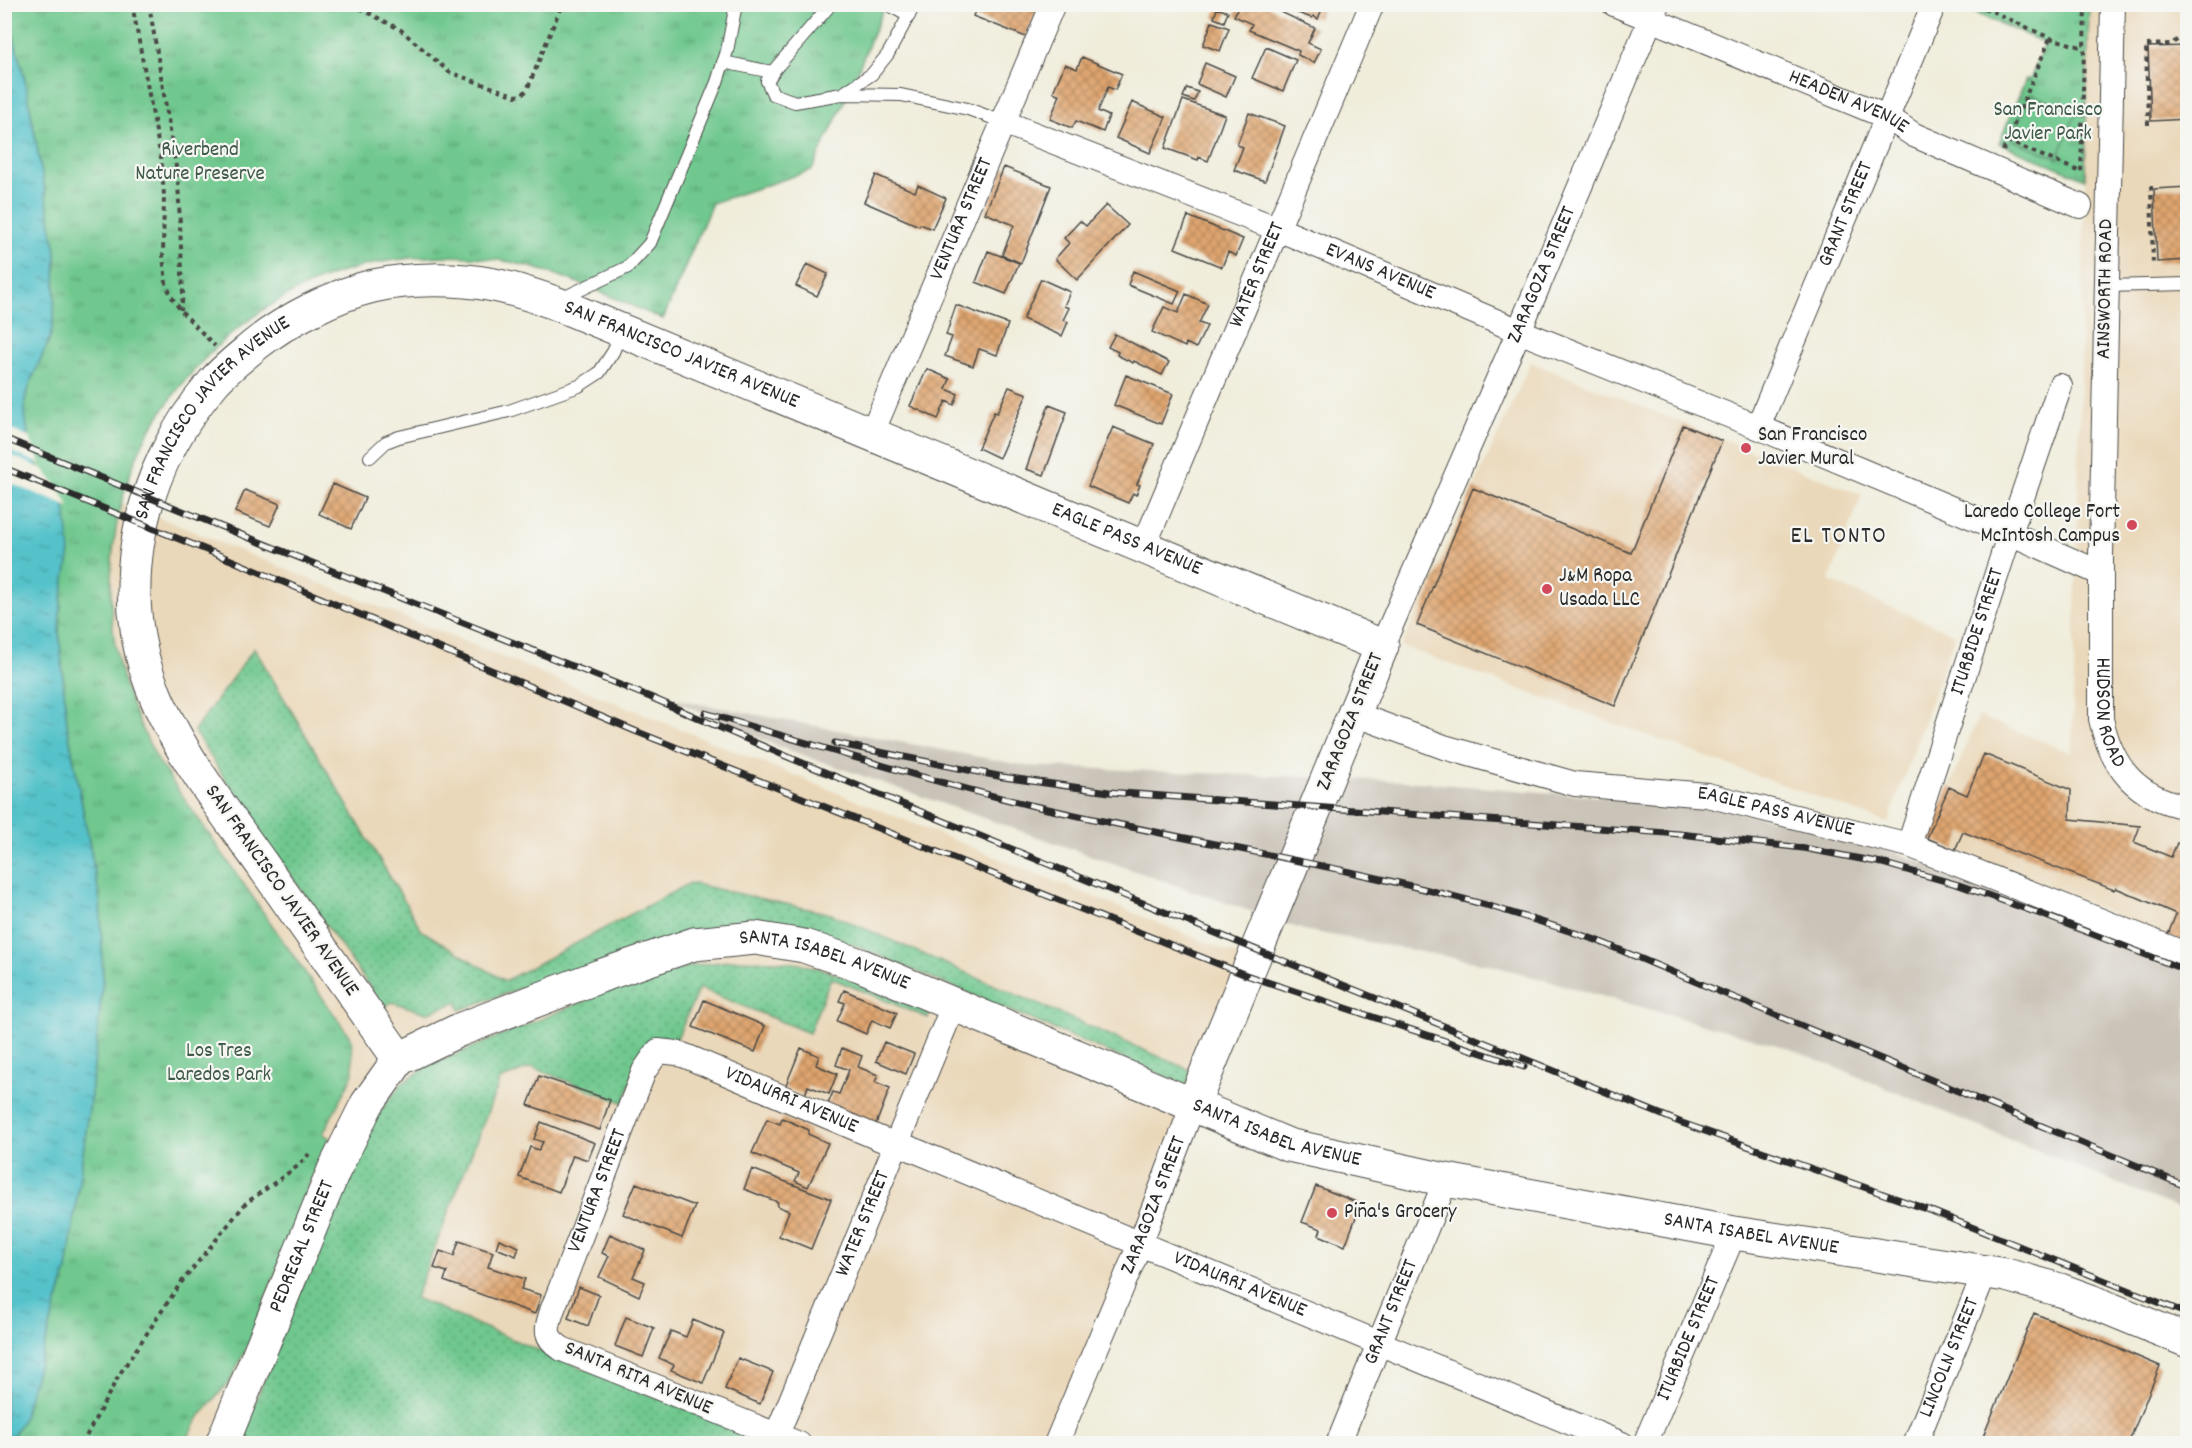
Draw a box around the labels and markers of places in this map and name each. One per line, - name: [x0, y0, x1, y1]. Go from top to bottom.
- place label: San Francisco Javier Mural: [1758, 421, 1867, 475]
- marker: San Francisco Javier Mural: [1739, 441, 1753, 455]
- place label: Laredo College Fort McIntosh Campus: [1964, 498, 2120, 552]
- marker: Laredo College Fort McIntosh Campus: [2125, 518, 2139, 532]
- place label: J&M Ropa Usada LLC: [1559, 562, 1640, 616]
- marker: J&M Ropa Usada LLC: [1540, 582, 1554, 596]
- place label: Piña's Grocery: [1344, 1198, 1457, 1228]
- marker: Piña's Grocery: [1325, 1206, 1339, 1220]

